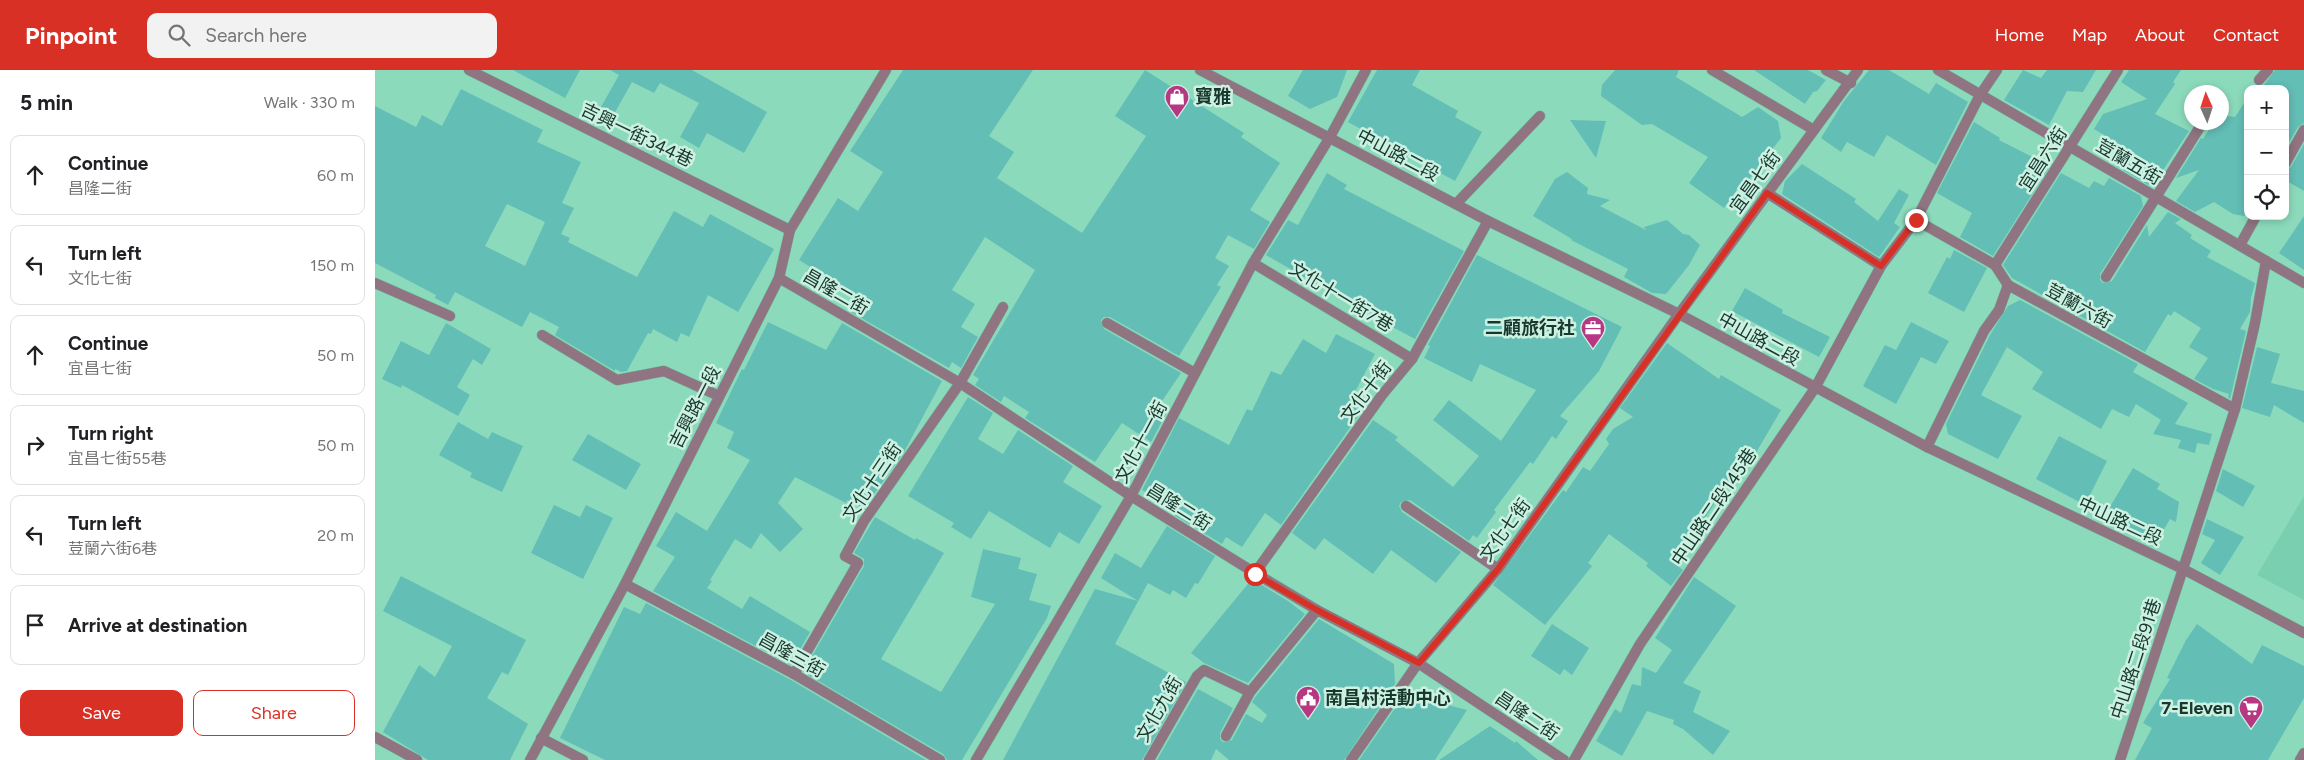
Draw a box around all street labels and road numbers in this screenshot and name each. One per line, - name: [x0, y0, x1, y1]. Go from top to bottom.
- street label: 吉興一街344巷: [577, 98, 697, 172]
- street label: 宜昌六街: [2014, 123, 2072, 195]
- street label: 中山路二段: [1353, 124, 1443, 186]
- street label: 荳蘭五街: [2092, 134, 2166, 190]
- street label: 宜昌七街: [1725, 146, 1785, 218]
- street label: 文化十一街7巷: [1285, 257, 1397, 337]
- street label: 昌隆二街: [799, 264, 873, 320]
- street label: 荳蘭六街: [2042, 279, 2116, 333]
- street label: 中山路二段: [1714, 308, 1804, 370]
- street label: 文化十街: [1336, 357, 1396, 427]
- street label: 吉興路一段: [665, 362, 725, 452]
- street label: 文化十一街: [1110, 397, 1172, 487]
- street label: 文化十三街: [838, 439, 906, 525]
- street label: 中山路二段145巷: [1667, 444, 1761, 570]
- street label: 昌隆二街: [1143, 479, 1215, 535]
- street label: 中山路二段: [2075, 492, 2165, 550]
- street label: 文化七街: [1475, 494, 1535, 566]
- street label: 中山路二段91巷: [2106, 596, 2166, 722]
- street label: 昌隆三街: [755, 628, 829, 682]
- street label: 文化九街: [1131, 672, 1187, 746]
- street label: 昌隆二街: [1491, 687, 1563, 745]

